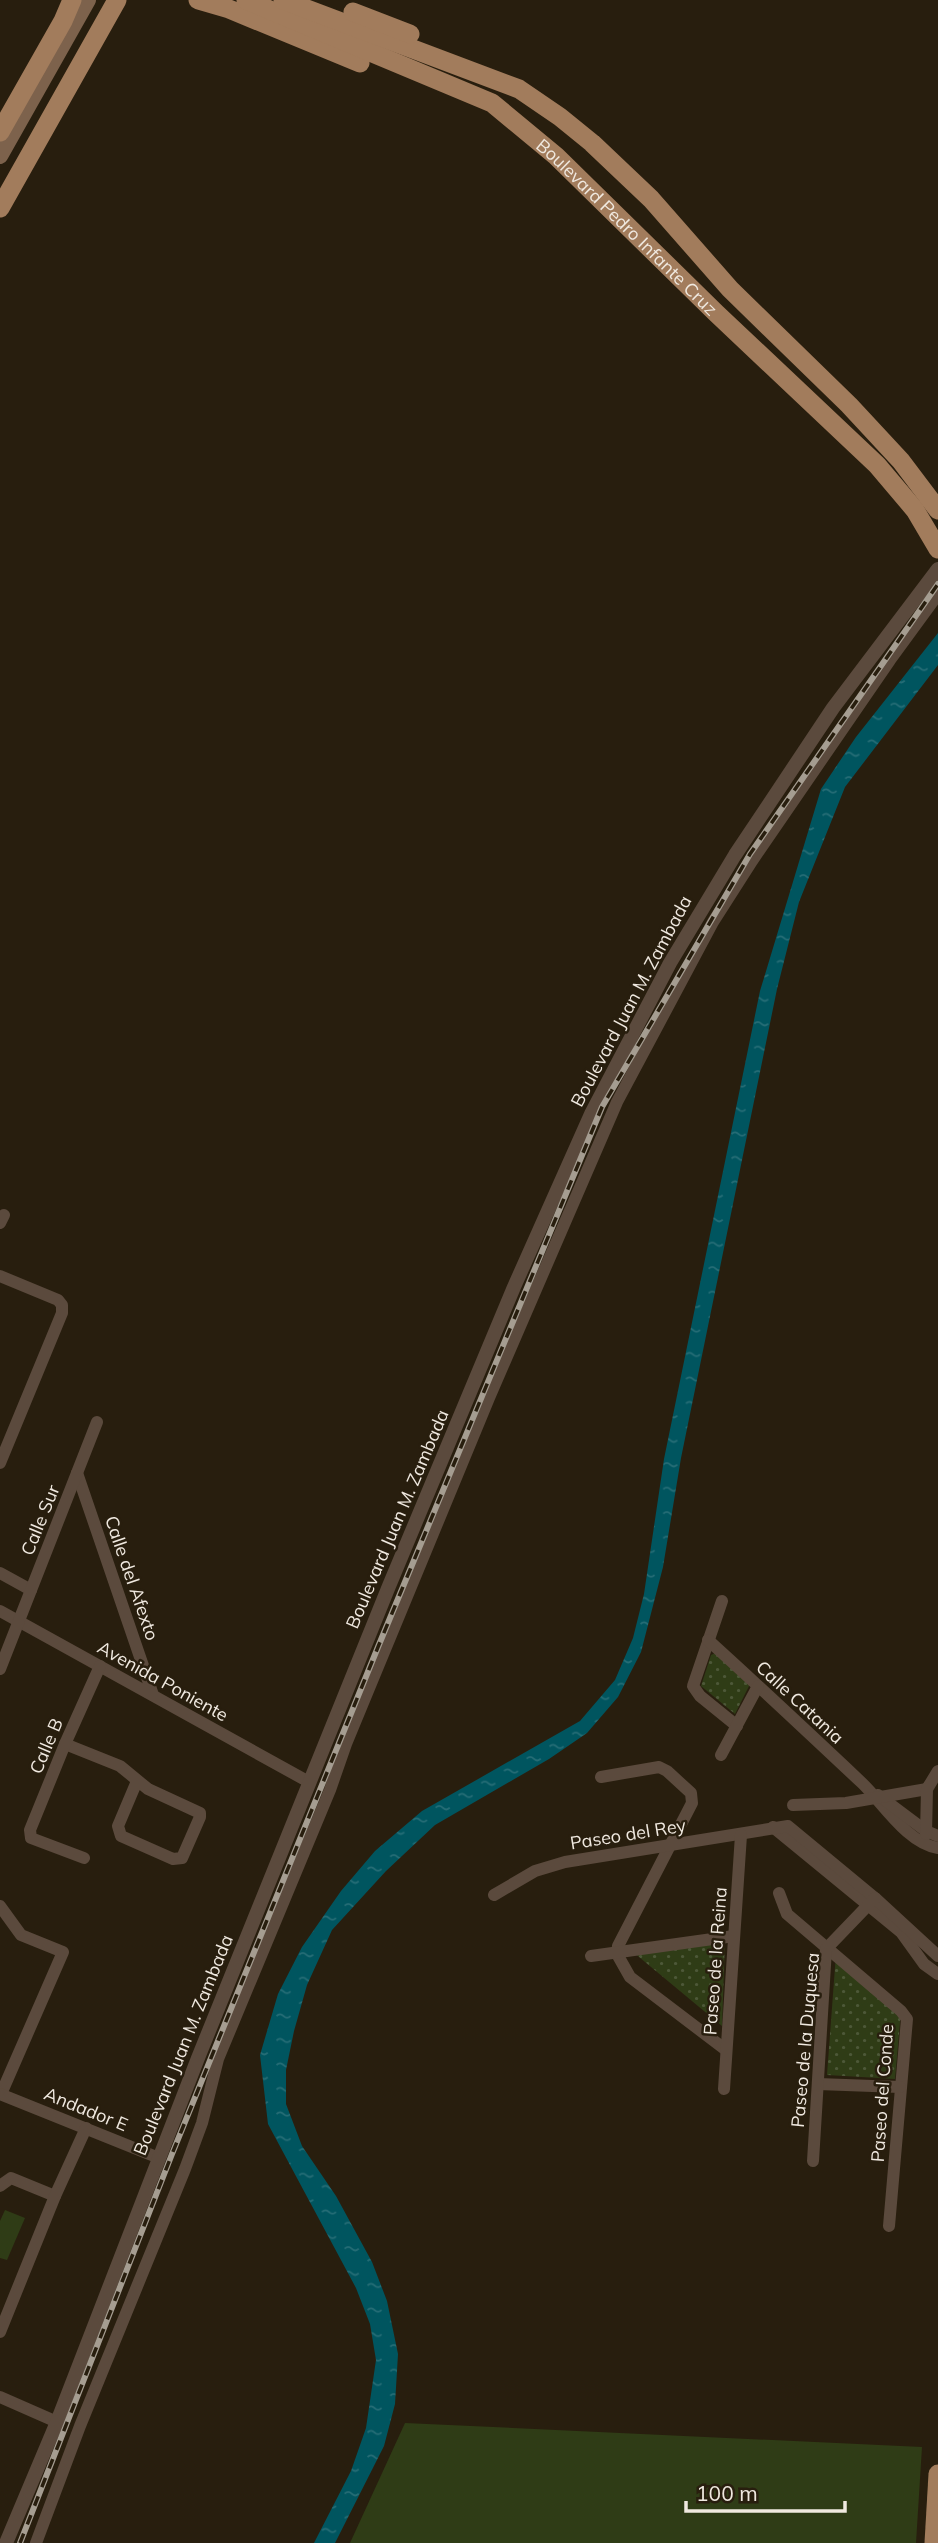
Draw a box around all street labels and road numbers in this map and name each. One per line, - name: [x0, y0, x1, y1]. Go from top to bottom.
- street label: Boulevard Pedro Infante Cruz: [532, 133, 723, 320]
- street label: Boulevard Juan M. Zambada: [565, 891, 697, 1111]
- street label: Boulevard Juan M. Zambada: [340, 1406, 454, 1632]
- street label: Calle Sur: [15, 1481, 65, 1559]
- street label: Calle del Afexto: [100, 1513, 164, 1643]
- street label: Avenida Poniente: [94, 1636, 232, 1726]
- street label: Calle Catania: [751, 1656, 849, 1748]
- street label: Calle B: [24, 1715, 68, 1777]
- street label: Paseo del Rey: [568, 1813, 688, 1854]
- street label: Paseo de la Reina: [698, 1886, 732, 2036]
- street label: Boulevard Juan M. Zambada: [128, 1931, 238, 2159]
- street label: Paseo de la Duquesa: [786, 1952, 824, 2128]
- street label: Paseo del Conde: [866, 2023, 898, 2163]
- street label: Andador E: [41, 2082, 131, 2136]

